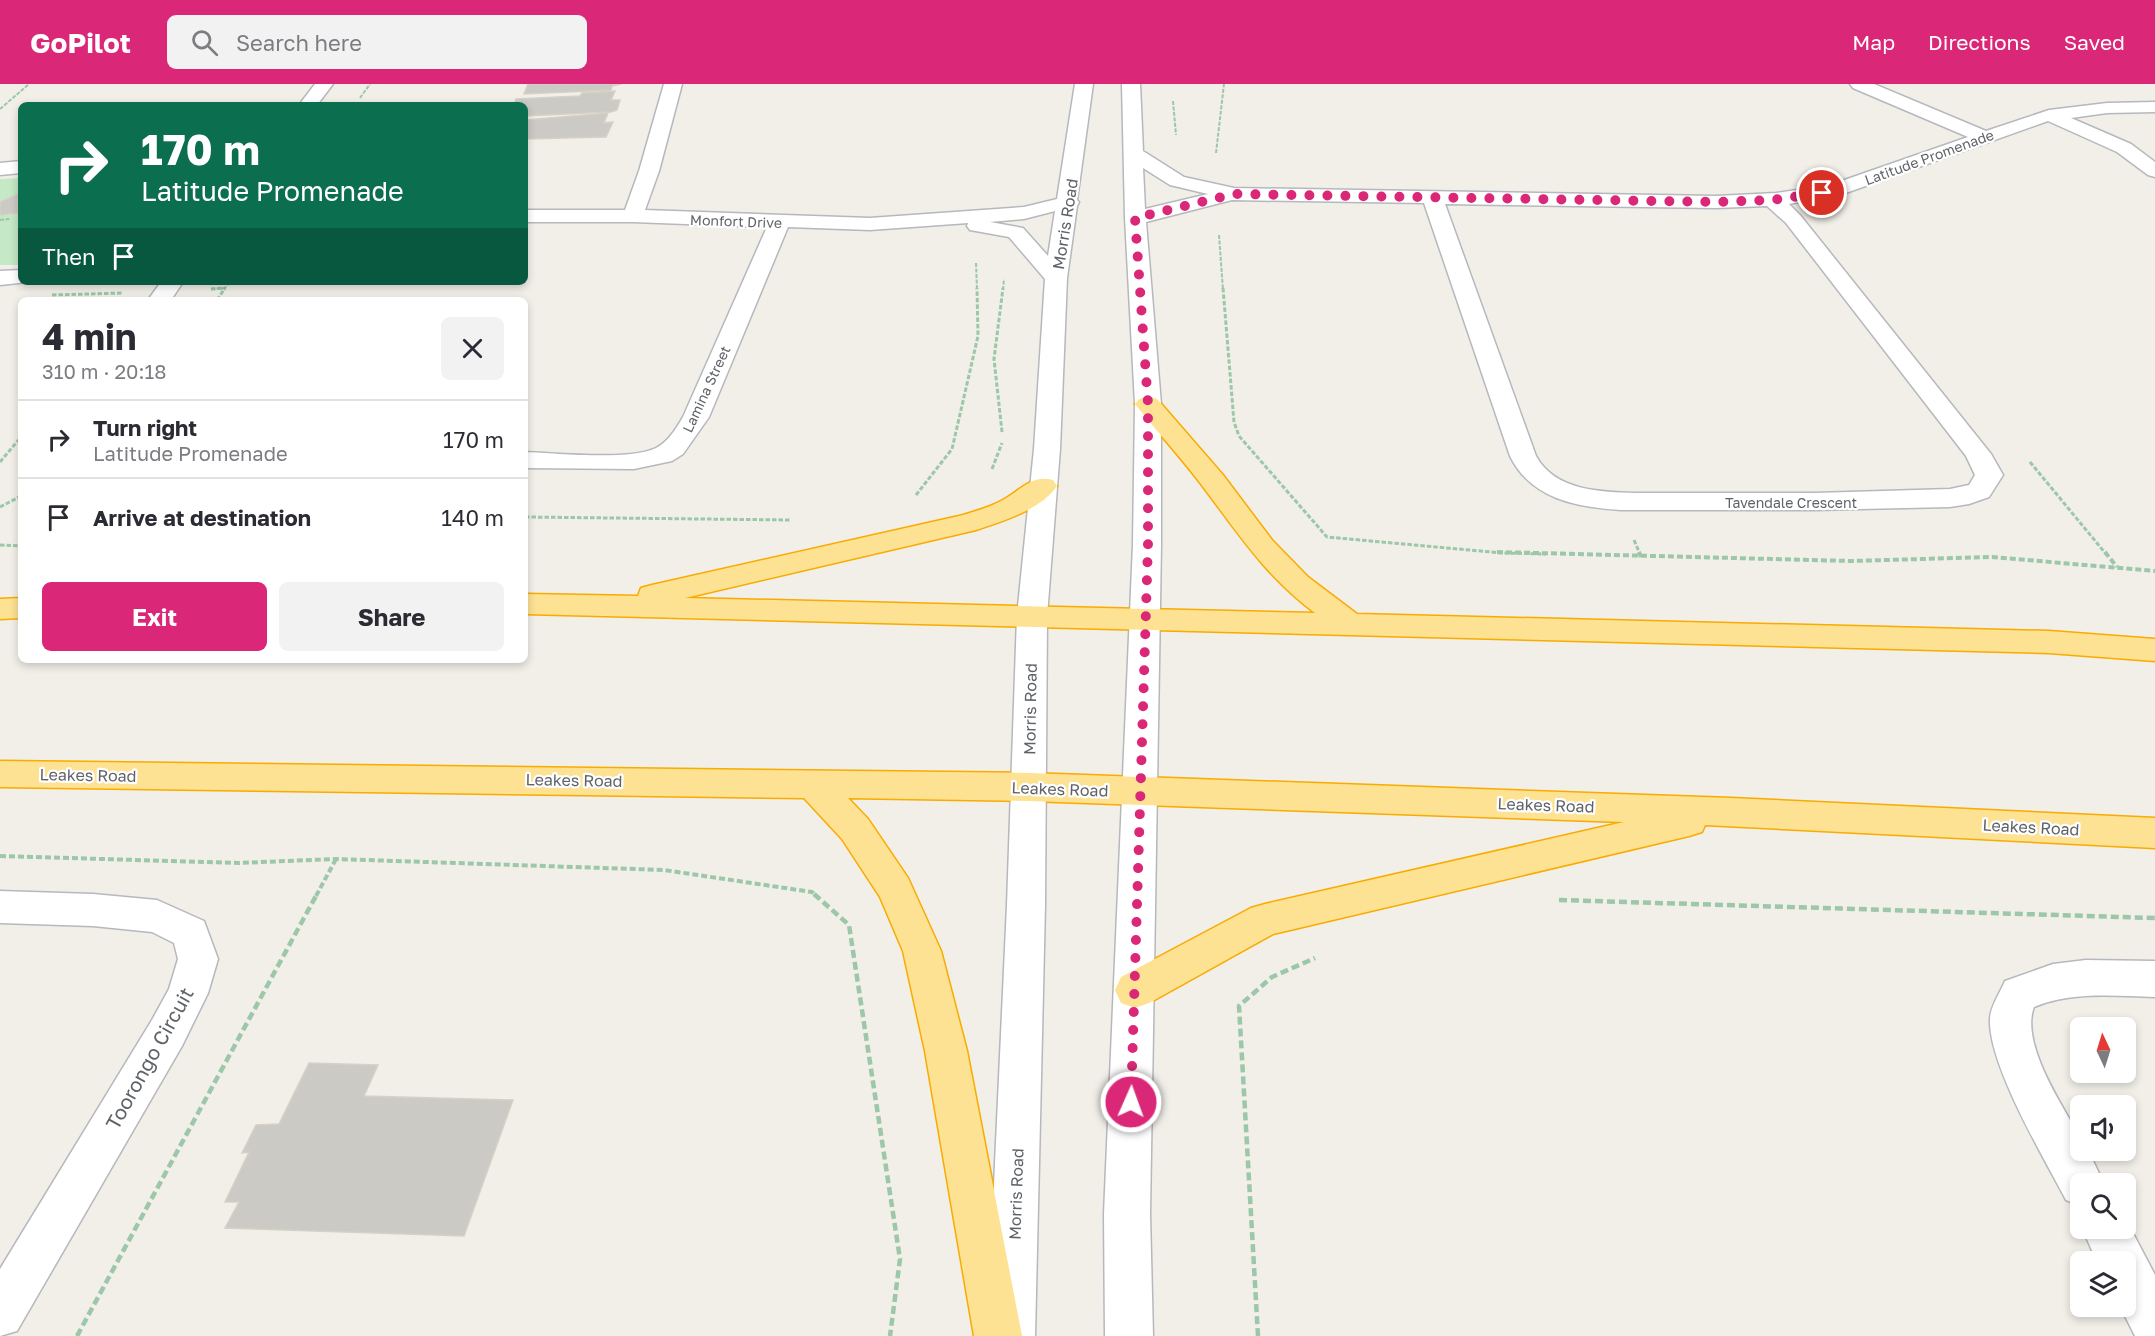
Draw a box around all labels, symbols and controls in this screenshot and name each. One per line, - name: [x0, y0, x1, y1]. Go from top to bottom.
- search box: [167, 15, 587, 69]
- text: GoPilot: [30, 26, 131, 59]
- icon: search: [188, 26, 221, 59]
- text: Search here: [236, 29, 362, 56]
- text: Map: [1852, 29, 1895, 55]
- text: Directions: [1928, 29, 2031, 55]
- text: Saved: [2064, 29, 2125, 55]
- text: 170 m: [141, 124, 260, 174]
- icon: right: [42, 126, 120, 204]
- street label: Latitude Promenade: [1862, 126, 1996, 188]
- pin: [1796, 167, 1847, 218]
- text: Latitude Promenade: [141, 175, 404, 207]
- icon: arrive: [1805, 176, 1838, 209]
- street label: Morris Road: [1048, 177, 1082, 271]
- street label: Monfort Drive: [690, 211, 782, 231]
- icon: arrive: [107, 240, 140, 273]
- text: Then: [42, 243, 95, 270]
- text: 4 min: [42, 315, 137, 358]
- button: close: [441, 317, 504, 380]
- street label: Lamina Street: [679, 343, 733, 435]
- text: 310 m · 20:18: [42, 359, 166, 383]
- text: Turn right: [93, 414, 197, 441]
- icon: right: [42, 423, 75, 456]
- text: 170 m: [443, 426, 504, 453]
- text: Latitude Promenade: [93, 441, 288, 465]
- street label: Tavendale Crescent: [1725, 494, 1857, 511]
- icon: arrive: [42, 501, 75, 534]
- text: Arrive at destination: [93, 504, 311, 531]
- text: 140 m: [441, 504, 504, 531]
- button: Exit: [42, 582, 267, 651]
- button: Share: [279, 582, 504, 651]
- street label: Morris Road: [1019, 663, 1041, 755]
- street label: Leakes Road: [39, 764, 137, 786]
- street label: Leakes Road: [525, 769, 623, 791]
- street label: Leakes Road: [1011, 777, 1109, 801]
- street label: Leakes Road: [1497, 793, 1595, 817]
- street label: Leakes Road: [1982, 814, 2080, 840]
- street label: Toorongo Circuit: [100, 983, 198, 1133]
- north arrow: [2070, 1017, 2136, 1083]
- map controls: [2070, 1017, 2136, 1317]
- position arrow: [1099, 1070, 1163, 1134]
- button: sound: [2070, 1095, 2136, 1161]
- street label: Morris Road: [1004, 1148, 1028, 1240]
- button: search: [2070, 1173, 2136, 1239]
- button: layers: [2070, 1251, 2136, 1317]

